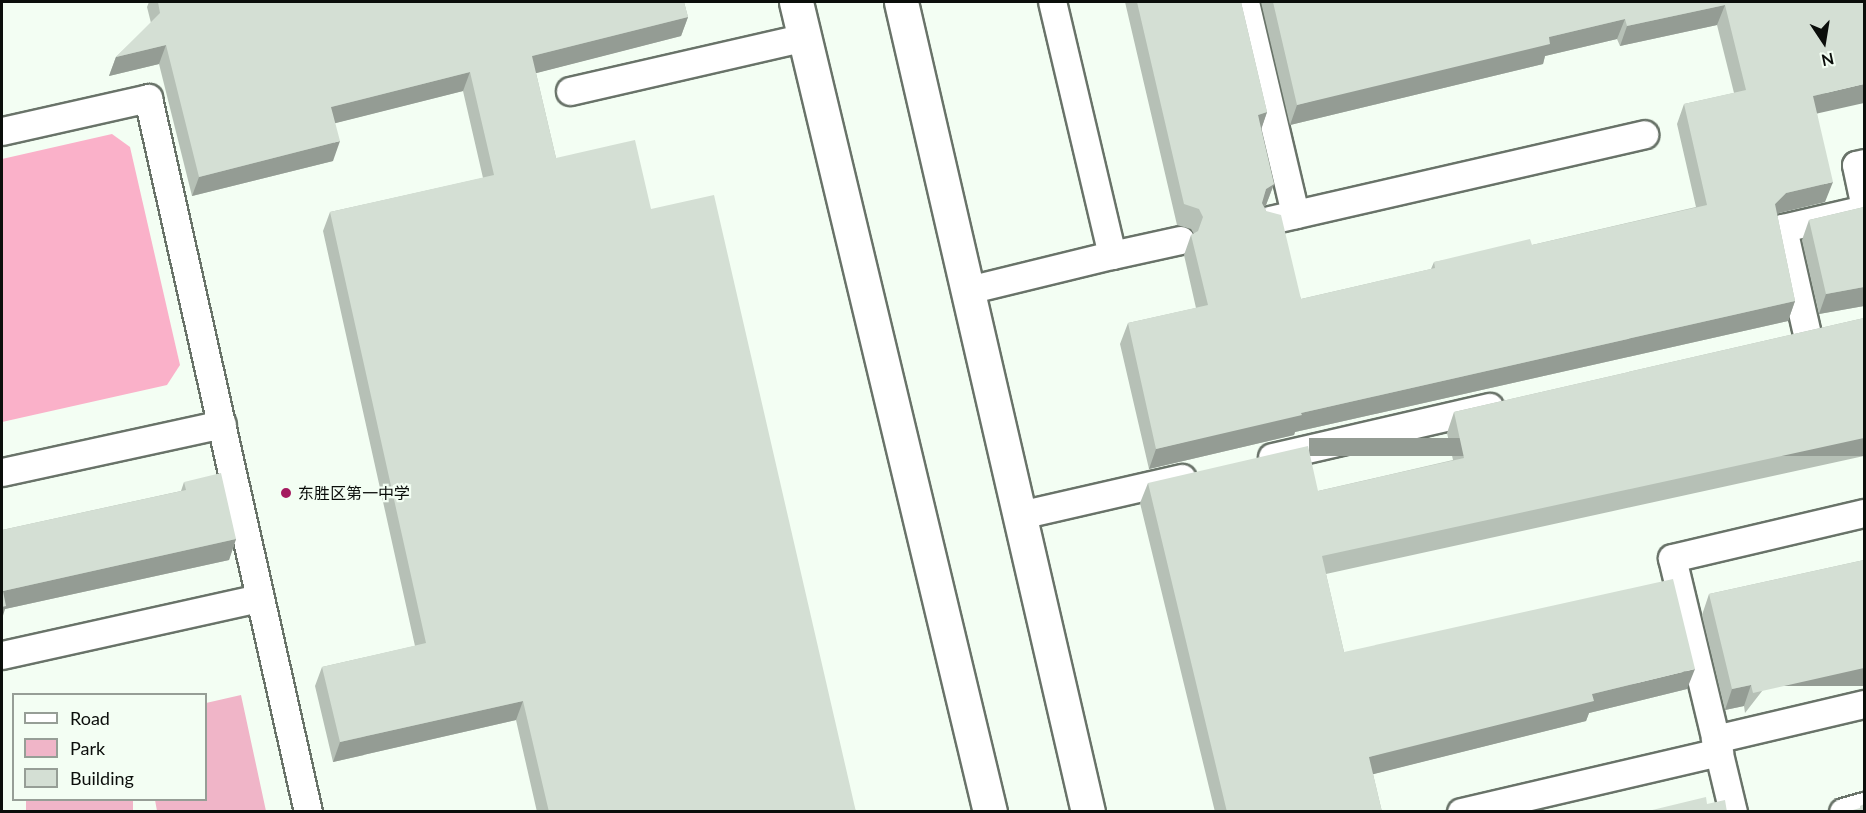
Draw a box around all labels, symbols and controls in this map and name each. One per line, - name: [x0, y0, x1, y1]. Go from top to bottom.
- north arrow: [1794, 12, 1854, 72]
- text: N: [1820, 50, 1836, 71]
- place label: 东胜区第一中学: [298, 483, 410, 503]
- marker: 东胜区第一中学: [279, 486, 293, 500]
- legend: [12, 693, 207, 801]
- text: Road: [70, 707, 110, 729]
- text: Park: [70, 737, 105, 759]
- text: Building: [70, 767, 134, 789]

